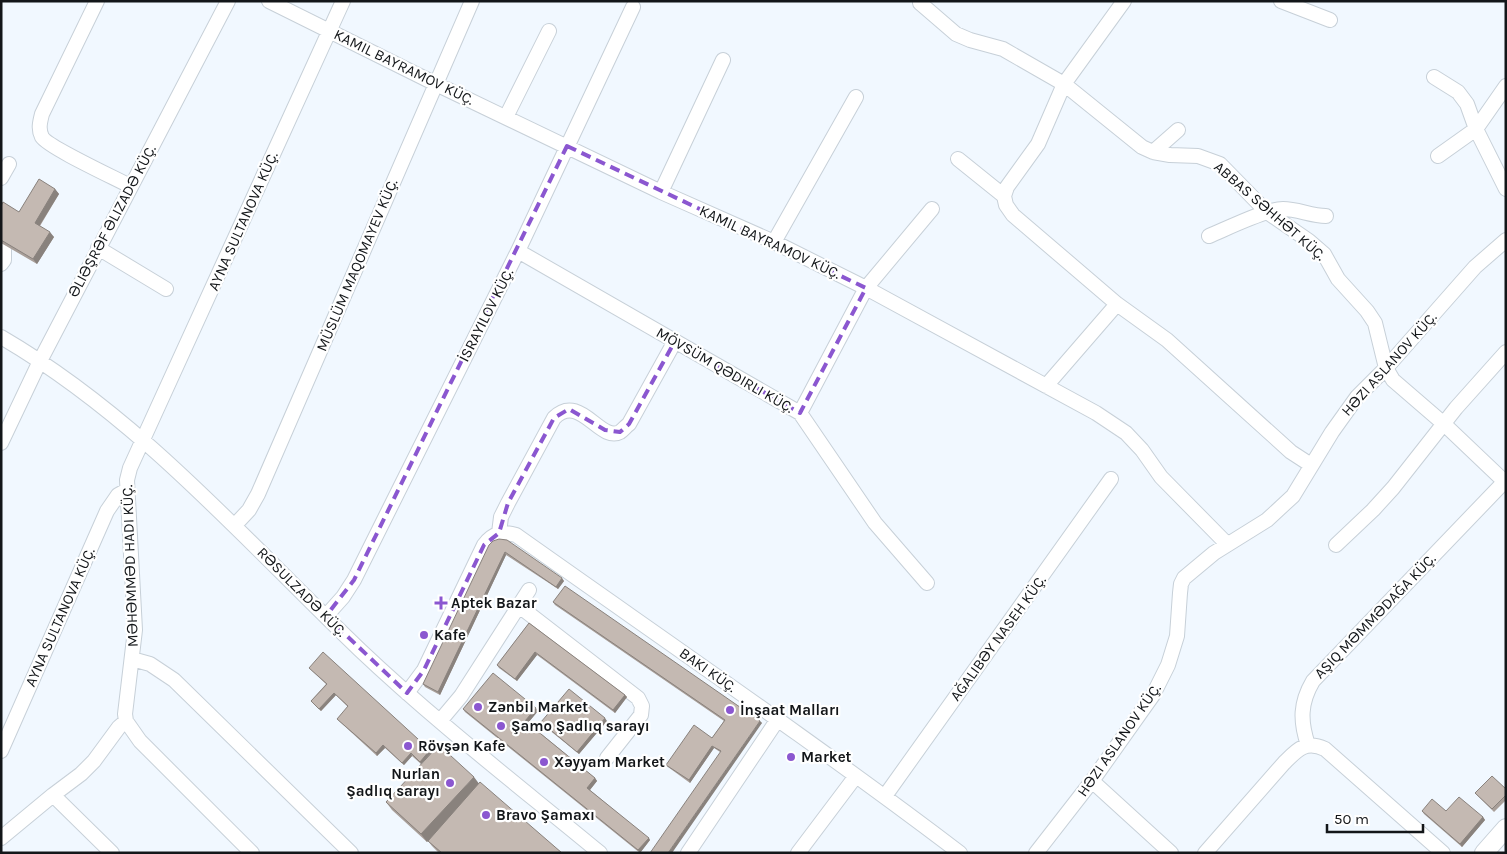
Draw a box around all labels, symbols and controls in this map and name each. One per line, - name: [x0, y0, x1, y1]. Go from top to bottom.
- street label: KAMIL BAYRAMOV KÜÇ.: [331, 25, 477, 109]
- street label: ƏLIƏŞRƏF ƏLIZADƏ KÜÇ.: [64, 141, 160, 300]
- street label: AYNA SULTANOVA KÜÇ.: [204, 148, 282, 293]
- street label: ABBAS SƏHHƏT KÜÇ.: [1210, 158, 1330, 265]
- street label: MÜSLÜM MAQOMAYEV KÜÇ.: [312, 176, 402, 354]
- street label: KAMIL BAYRAMOV KÜÇ.: [696, 201, 844, 283]
- street label: İSRAYILOV KÜÇ.: [455, 265, 517, 365]
- street label: HƏZI ASLANOV KÜÇ.: [1338, 308, 1441, 420]
- street label: MÖVSÜM QƏDIRLI KÜÇ.: [653, 323, 797, 417]
- street label: MƏHƏMMƏD HADI KÜÇ.: [118, 484, 142, 648]
- street label: RƏSULZADƏ KÜÇ.: [253, 543, 351, 641]
- street label: AYNA SULTANOVA KÜÇ.: [21, 544, 99, 689]
- street label: AŞIQ MƏMMƏDAĞA KÜÇ.: [1311, 549, 1440, 682]
- street label: AĞALIBƏY NASEH KÜÇ.: [946, 571, 1050, 704]
- place label: Aptek Bazar: [451, 594, 537, 612]
- marker: Aptek Bazar: [435, 597, 447, 609]
- place label: Kafe: [434, 626, 466, 644]
- marker: Kafe: [418, 629, 430, 641]
- street label: BAKI KÜÇ.: [676, 644, 740, 696]
- street label: HƏZI ASLANOV KÜÇ.: [1073, 680, 1165, 800]
- place label: Zənbil Market: [488, 698, 588, 716]
- place label: İnşaat Malları: [740, 700, 840, 719]
- marker: Zənbil Market: [472, 701, 484, 713]
- marker: İnşaat Malları: [724, 704, 736, 716]
- place label: Şamo Şadlıq sarayı: [511, 717, 650, 735]
- marker: Şamo Şadlıq sarayı: [495, 720, 507, 732]
- place label: Rövşən Kafe: [418, 737, 505, 755]
- marker: Rövşən Kafe: [402, 740, 414, 752]
- place label: Market: [801, 748, 852, 766]
- marker: Market: [785, 751, 797, 763]
- place label: Xəyyam Market: [554, 753, 665, 771]
- marker: Xəyyam Market: [538, 756, 550, 768]
- place label: Nurlan Şadlıq sarayı: [346, 765, 440, 800]
- marker: Nurlan Şadlıq sarayı: [444, 777, 456, 789]
- scale bar: [1327, 802, 1423, 834]
- place label: Bravo Şamaxı: [496, 806, 595, 824]
- marker: Bravo Şamaxı: [480, 809, 492, 821]
- text: 50 m: [1334, 810, 1369, 828]

